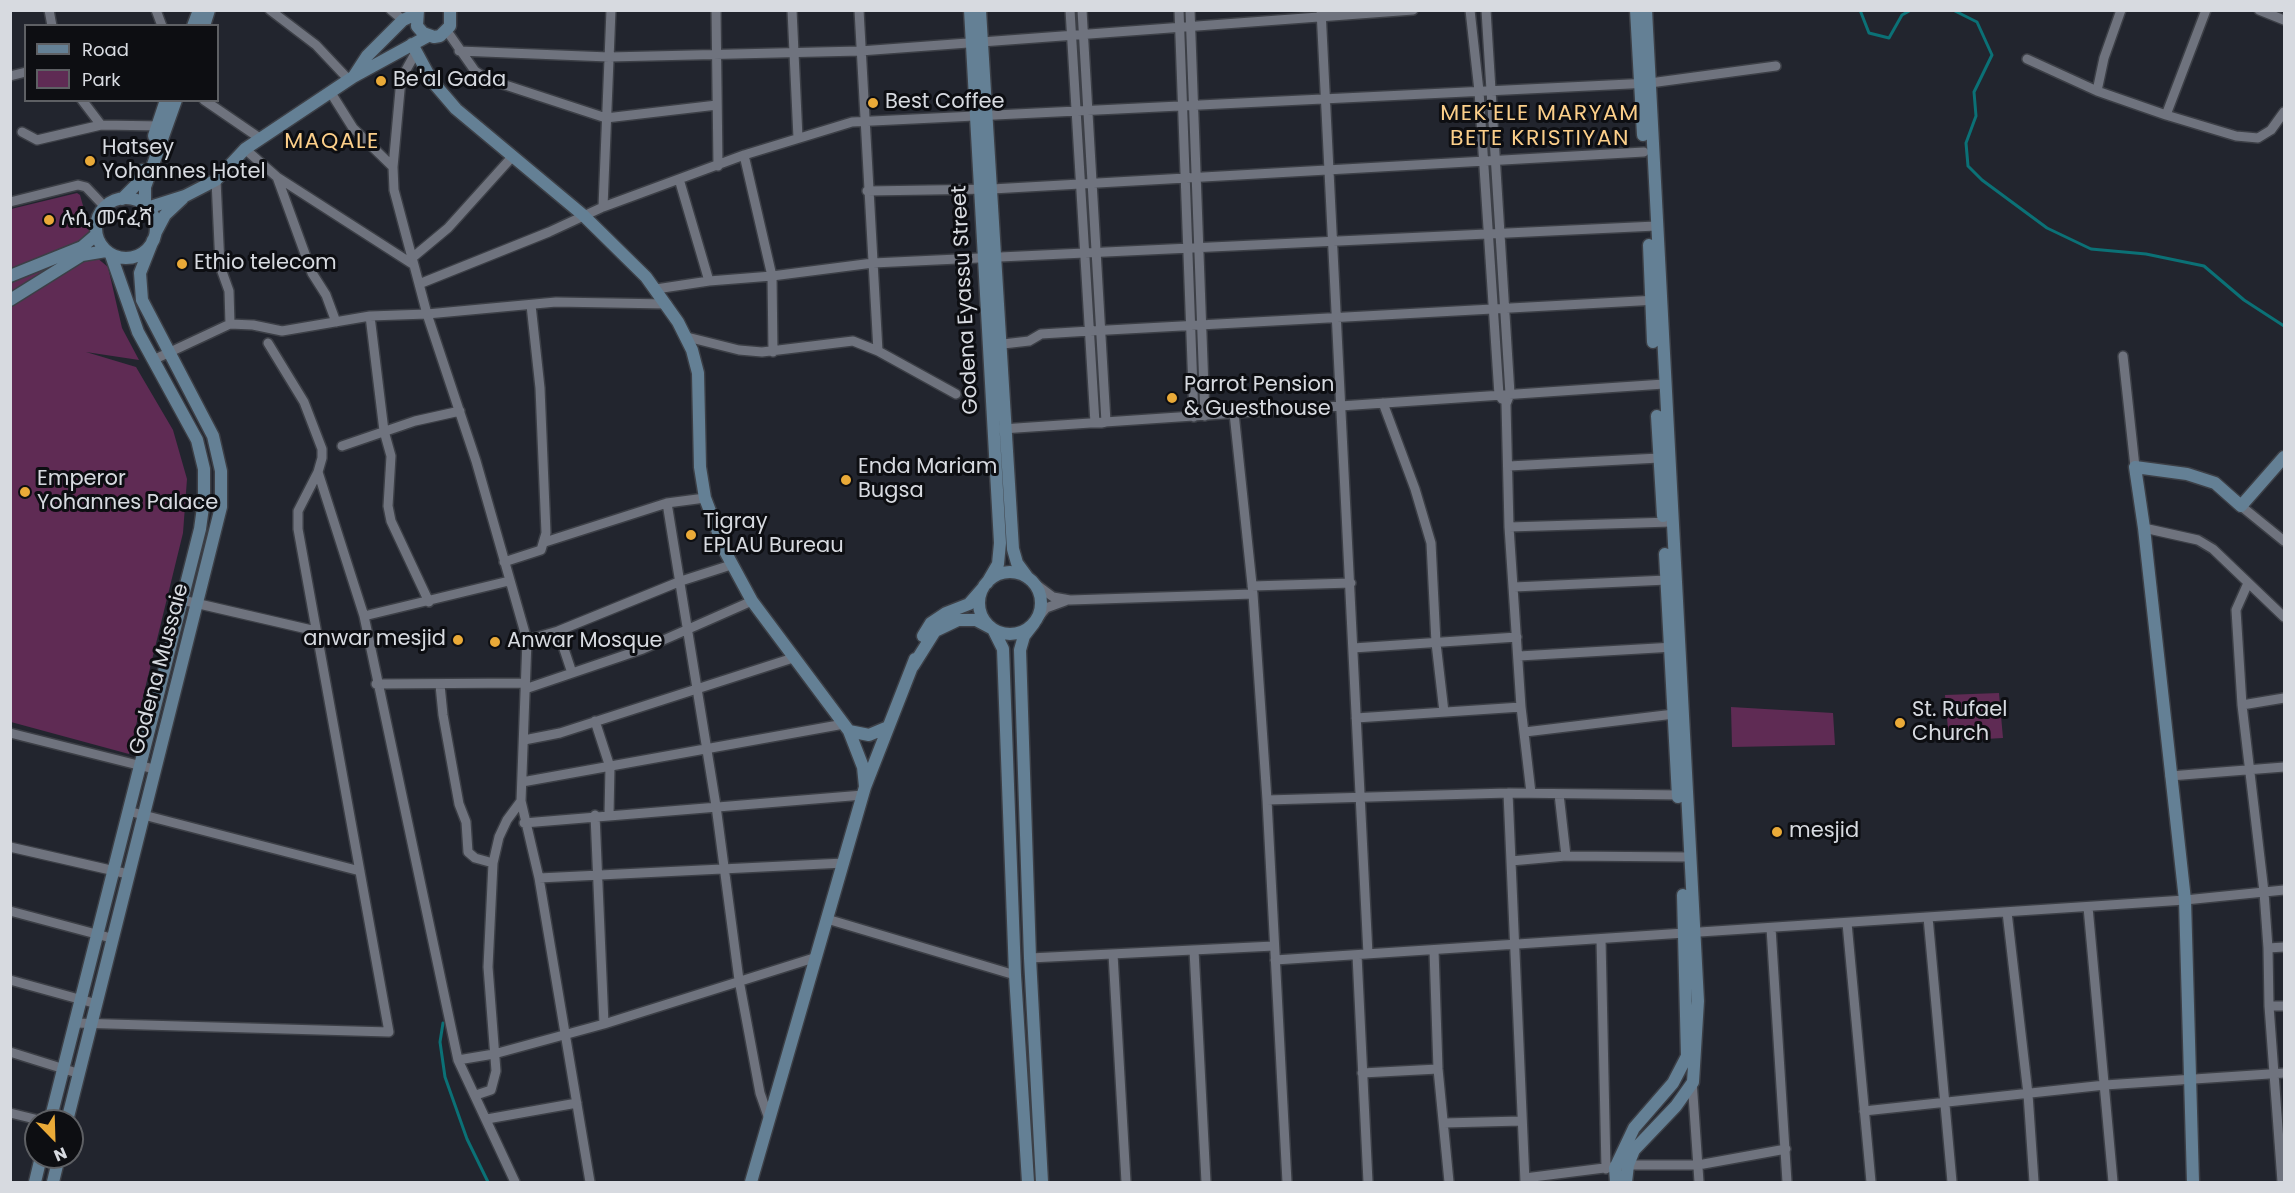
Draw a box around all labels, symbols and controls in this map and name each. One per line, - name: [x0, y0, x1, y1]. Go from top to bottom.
- legend: [24, 24, 219, 102]
- text: Road: [82, 37, 129, 62]
- text: Park: [82, 67, 121, 92]
- place label: Be'al Gada: [393, 68, 506, 94]
- marker: Be'al Gada: [374, 74, 388, 88]
- place label: Best Coffee: [885, 90, 1005, 116]
- marker: Best Coffee: [866, 96, 880, 110]
- district label: MEK'ELE MARYAM BETE KRISTIYAN: [1440, 101, 1640, 152]
- district label: MAQALE: [284, 129, 380, 155]
- place label: Hatsey Yohannes Hotel: [102, 136, 266, 186]
- marker: Hatsey Yohannes Hotel: [83, 154, 97, 168]
- street label: Godena Eyassu Street: [947, 185, 985, 415]
- place label: ሉሲ መናፈሻ: [61, 207, 152, 233]
- marker: ሉሲ መናፈሻ: [42, 213, 56, 227]
- place label: Ethio telecom: [194, 251, 337, 277]
- marker: Ethio telecom: [175, 257, 189, 271]
- place label: Parrot Pension & Guesthouse: [1184, 373, 1334, 423]
- marker: Parrot Pension & Guesthouse: [1165, 391, 1179, 405]
- place label: Enda Mariam Bugsa: [858, 455, 997, 505]
- place label: Emperor Yohannes Palace: [37, 467, 218, 517]
- marker: Enda Mariam Bugsa: [839, 473, 853, 487]
- marker: Emperor Yohannes Palace: [18, 485, 32, 499]
- place label: Tigray EPLAU Bureau: [703, 510, 844, 560]
- marker: Tigray EPLAU Bureau: [684, 528, 698, 542]
- street label: Godena Mussaie: [125, 581, 195, 757]
- place label: anwar mesjid: [303, 627, 446, 653]
- place label: Anwar Mosque: [507, 629, 663, 655]
- marker: anwar mesjid: [451, 633, 465, 647]
- marker: Anwar Mosque: [488, 635, 502, 649]
- place label: St. Rufael Church: [1912, 698, 2007, 748]
- marker: St. Rufael Church: [1893, 716, 1907, 730]
- place label: mesjid: [1789, 819, 1859, 845]
- marker: mesjid: [1770, 825, 1784, 839]
- north arrow: [24, 1109, 84, 1169]
- text: N: [50, 1141, 70, 1167]

